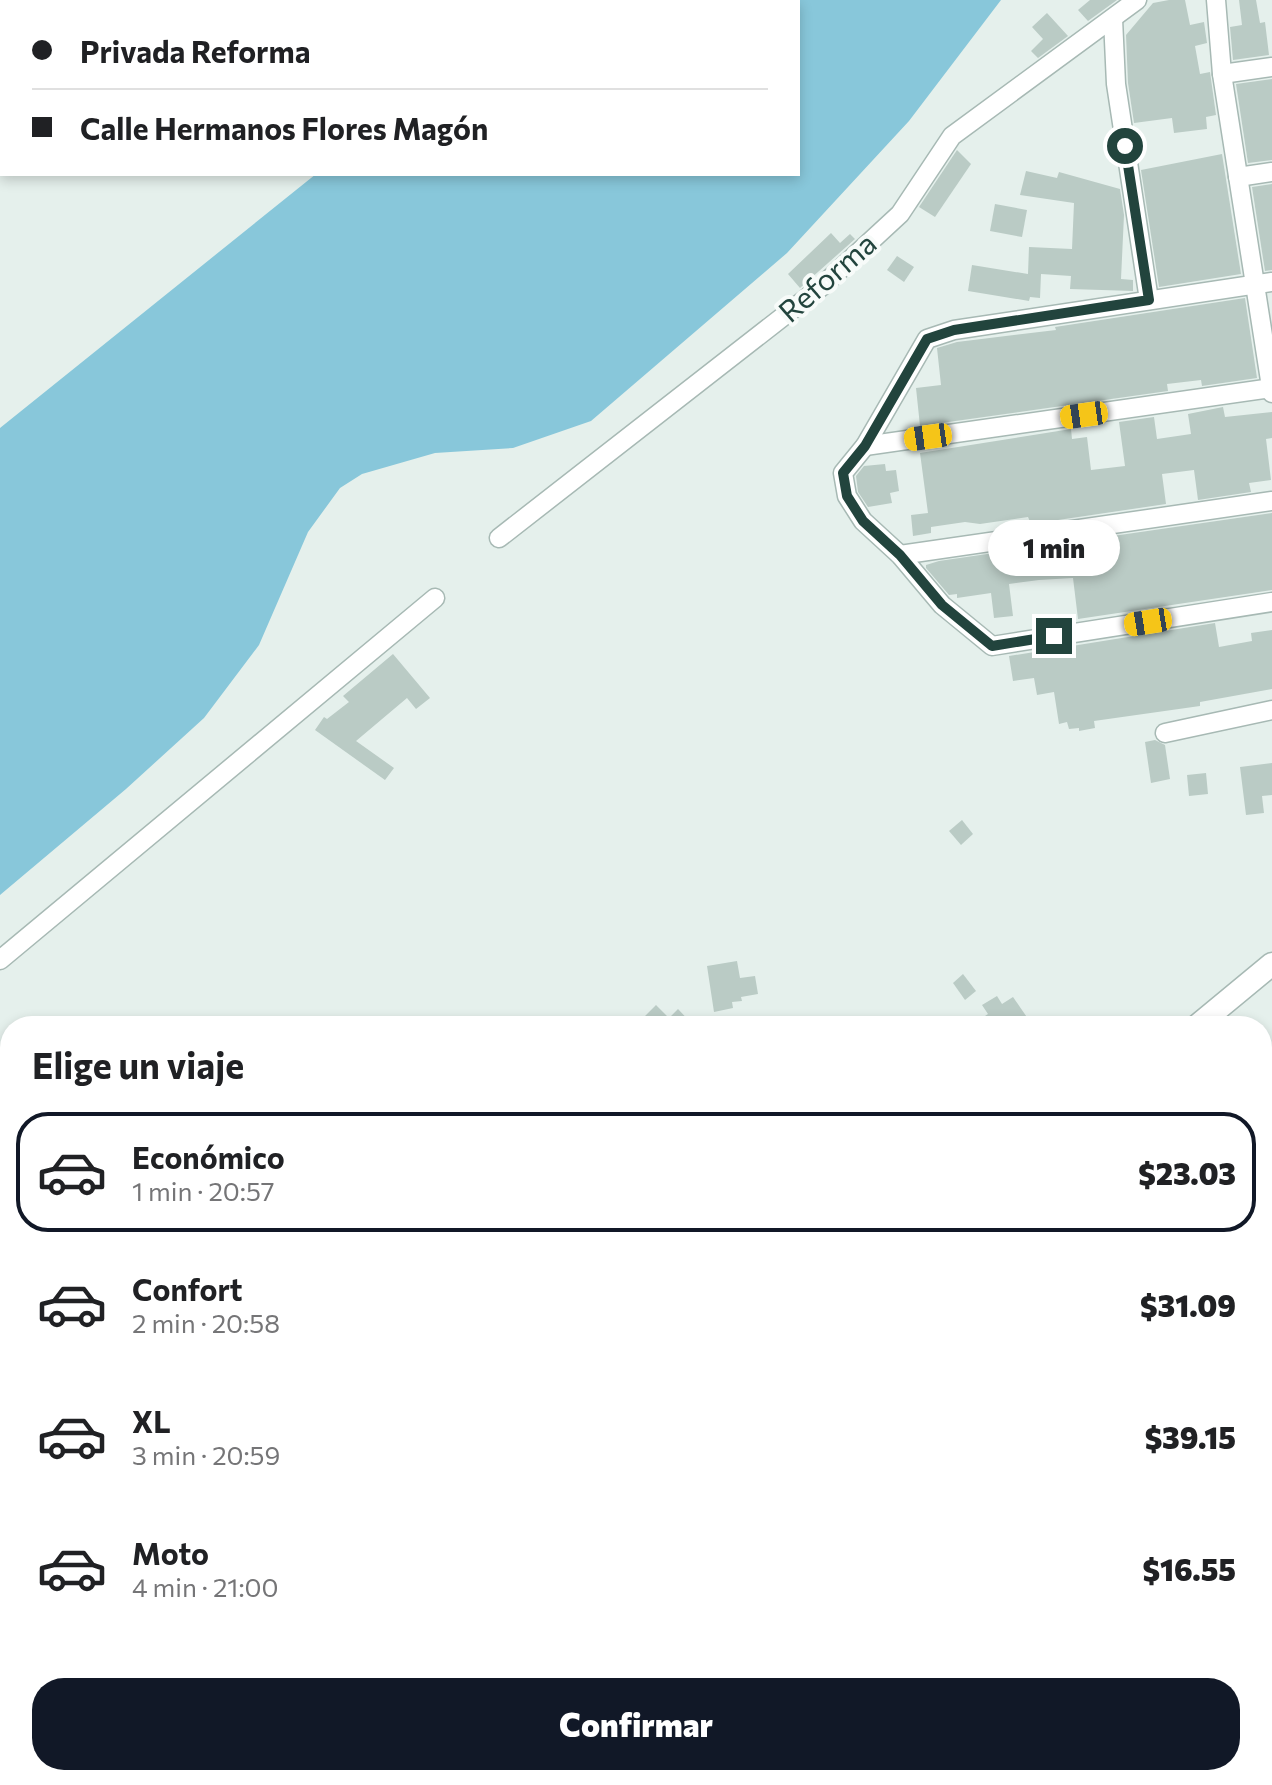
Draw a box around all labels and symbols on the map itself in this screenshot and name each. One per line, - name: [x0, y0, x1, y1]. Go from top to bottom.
- route start: [1107, 128, 1143, 164]
- street label: Reforma: [770, 224, 883, 329]
- car: [1059, 400, 1109, 430]
- car: [903, 422, 953, 452]
- callout: 1 min: [988, 520, 1120, 576]
- car: [1122, 606, 1174, 638]
- route end: [1036, 618, 1072, 654]

